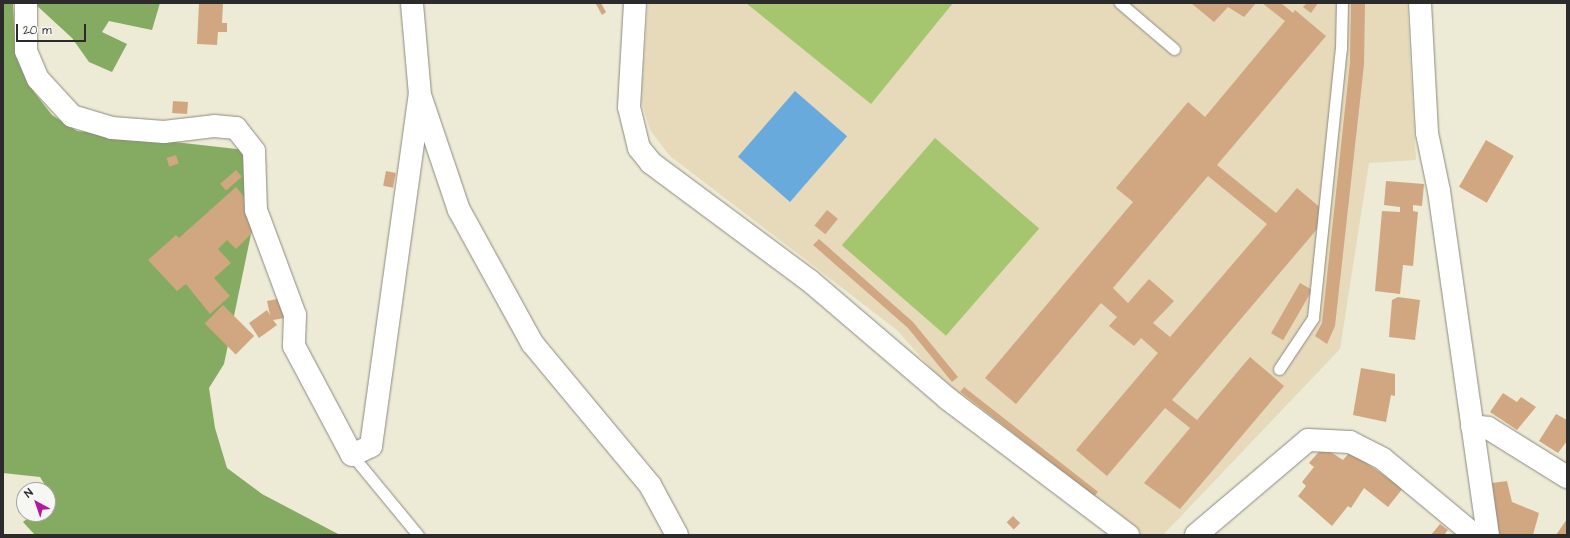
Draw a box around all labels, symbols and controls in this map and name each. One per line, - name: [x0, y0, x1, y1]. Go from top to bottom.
- scale bar: [18, 16, 88, 42]
- text: 20 m: [23, 22, 52, 39]
- north arrow: [16, 482, 56, 522]
- text: N: [21, 485, 36, 501]

